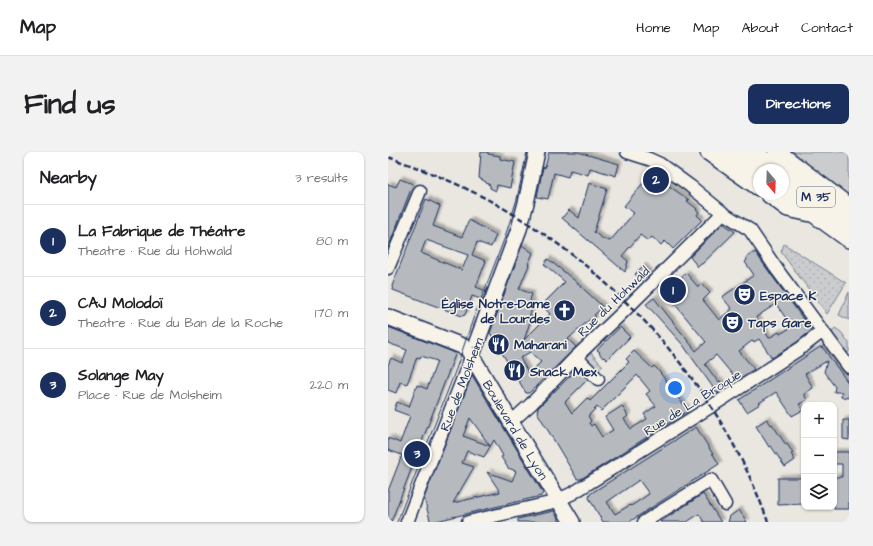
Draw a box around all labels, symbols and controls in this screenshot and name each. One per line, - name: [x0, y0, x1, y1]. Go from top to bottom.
- text: Map: [20, 14, 56, 41]
- text: Home: [636, 18, 671, 38]
- text: Map: [693, 18, 719, 38]
- text: About: [741, 18, 779, 38]
- text: Contact: [801, 18, 853, 38]
- button: Directions: [748, 84, 849, 124]
- text: Find us: [24, 85, 115, 124]
- north arrow: [753, 164, 789, 200]
- pin: 2: [643, 165, 669, 195]
- text: Nearby: [40, 166, 97, 190]
- text: 3 results: [295, 169, 348, 187]
- road number: M 35: [797, 187, 835, 207]
- text: La Fabrique de Théatre: [78, 221, 245, 242]
- text: 1: [52, 232, 54, 250]
- text: 80 m: [316, 232, 348, 250]
- text: Theatre · Rue du Hohwald: [78, 242, 232, 260]
- street label: Rue du Hohwald: [574, 262, 654, 341]
- pin: 1: [660, 275, 686, 305]
- theatre icon: Espace K: [731, 282, 757, 308]
- place label: Espace K: [760, 287, 817, 306]
- text: CAJ Molodoï: [78, 293, 162, 314]
- place label: Église Notre-Dame de Lourdes: [442, 295, 550, 328]
- church icon: Église Notre-Dame de Lourdes: [552, 297, 578, 323]
- text: 2: [49, 304, 57, 322]
- text: 170 m: [315, 304, 348, 322]
- theatre icon: Taps Gare: [720, 309, 746, 335]
- text: Theatre · Rue du Ban de la Roche: [78, 314, 283, 332]
- place label: Taps Gare: [747, 314, 812, 333]
- restaurant icon: Maharani: [485, 331, 511, 357]
- street label: Rue de Molsheim: [436, 334, 488, 434]
- place label: Maharani: [514, 336, 568, 354]
- restaurant icon: Snack Mex: [502, 358, 528, 384]
- place label: Snack Mex: [529, 363, 598, 381]
- text: Solange May: [78, 365, 164, 386]
- street label: Rue de La Broque: [640, 366, 745, 440]
- text: 3: [50, 376, 56, 394]
- text: 220 m: [310, 376, 348, 394]
- street label: Boulevard de Lyon: [478, 377, 552, 484]
- your location: [665, 378, 685, 398]
- text: Place · Rue de Molsheim: [78, 386, 222, 404]
- map controls: [801, 402, 837, 510]
- button: +: [801, 402, 837, 438]
- button: −: [801, 438, 837, 474]
- pin: 3: [404, 439, 430, 469]
- button: layers: [801, 474, 837, 510]

